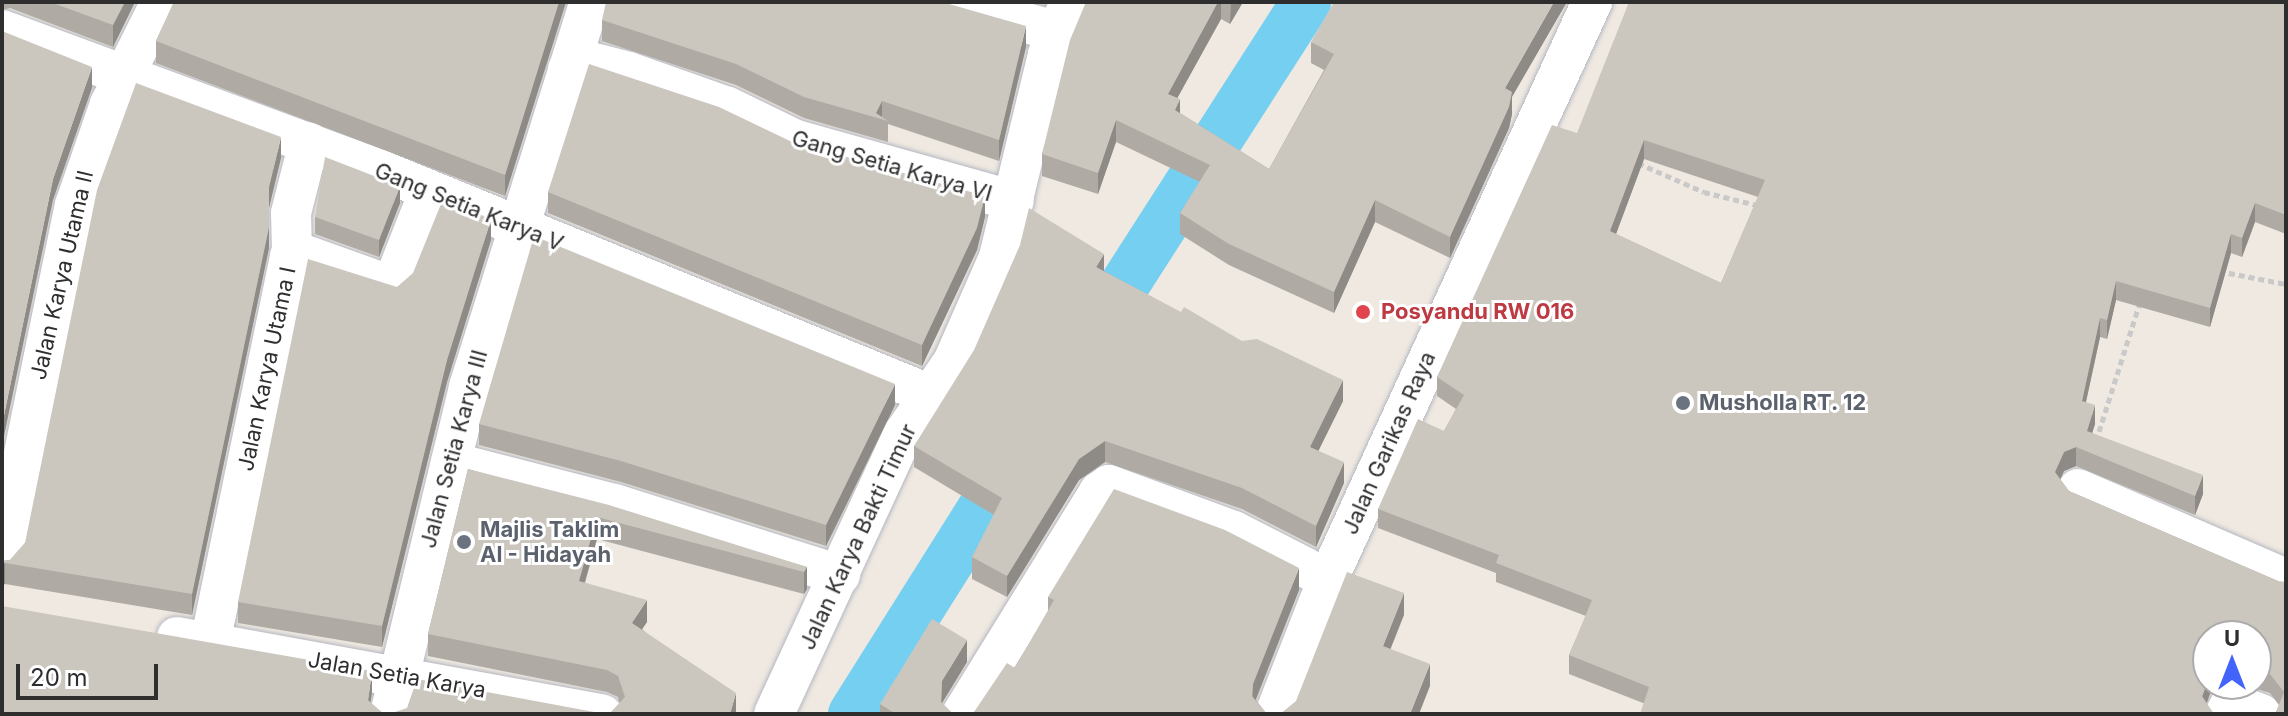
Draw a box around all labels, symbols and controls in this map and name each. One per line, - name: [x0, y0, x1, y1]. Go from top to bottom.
- street label: Gang Setia Karya VI: [789, 125, 995, 207]
- street label: Gang Setia Karya V: [371, 157, 567, 257]
- street label: Jalan Karya Utama II: [25, 168, 99, 382]
- street label: Jalan Karya Utama I: [232, 264, 302, 474]
- place label: Posyandu RW 016: [1381, 299, 1574, 325]
- marker: Posyandu RW 016: [1352, 301, 1374, 323]
- street label: Jalan Setia Karya III: [415, 347, 493, 551]
- street label: Jalan Garikas Raya: [1337, 347, 1441, 539]
- place label: Musholla RT. 12: [1699, 390, 1867, 416]
- marker: Musholla RT. 12: [1674, 394, 1692, 412]
- street label: Jalan Karya Bakti Timur: [794, 420, 922, 654]
- place label: Majlis Taklim Al - Hidayah: [480, 516, 619, 568]
- marker: Majlis Taklim Al - Hidayah: [455, 533, 473, 551]
- north arrow: [2192, 620, 2272, 700]
- text: U: [2224, 625, 2240, 651]
- street label: Jalan Setia Karya: [306, 646, 488, 704]
- scale bar: [20, 648, 162, 698]
- text: 20 m: [30, 663, 88, 692]

